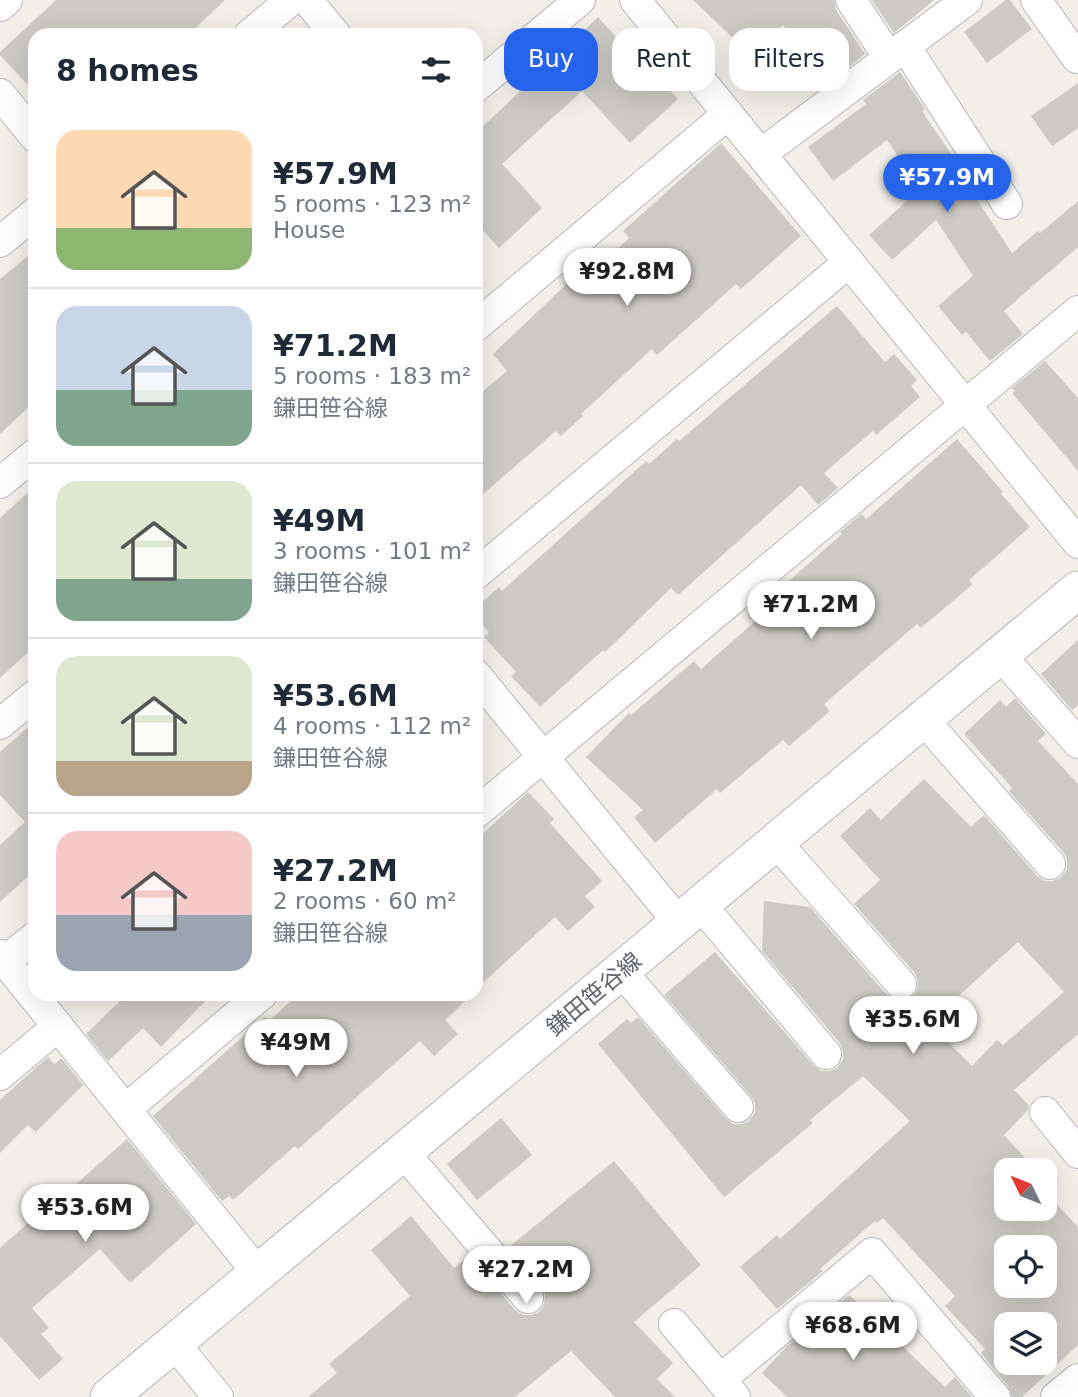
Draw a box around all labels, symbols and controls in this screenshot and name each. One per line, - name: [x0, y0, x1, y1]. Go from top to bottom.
- chip: Buy: [504, 28, 598, 91]
- chip: Rent: [612, 28, 715, 91]
- chip: Filters: [729, 28, 849, 91]
- icon: filters: [417, 51, 455, 89]
- text: 8 homes: [56, 53, 199, 88]
- pin: ¥57.9M: [890, 154, 1004, 214]
- text: ¥57.9M: [273, 156, 398, 191]
- icon: home: [112, 158, 196, 242]
- text: ¥57.9M: [899, 164, 995, 190]
- text: 5 rooms · 123 m²: [273, 191, 471, 217]
- text: House: [273, 217, 345, 243]
- pin: ¥92.8M: [570, 248, 684, 308]
- text: ¥92.8M: [579, 258, 675, 284]
- text: ¥71.2M: [273, 328, 398, 363]
- icon: home: [112, 334, 196, 418]
- text: 5 rooms · 183 m²: [273, 363, 471, 389]
- text: 鎌田笹谷線: [273, 395, 388, 421]
- text: ¥49M: [273, 503, 365, 538]
- icon: home: [112, 509, 196, 593]
- text: 3 rooms · 101 m²: [273, 538, 471, 564]
- text: 鎌田笹谷線: [273, 570, 388, 596]
- pin: ¥71.2M: [754, 582, 868, 641]
- text: ¥71.2M: [763, 591, 859, 617]
- text: ¥53.6M: [273, 678, 398, 713]
- icon: home: [112, 684, 196, 768]
- text: 4 rooms · 112 m²: [273, 713, 471, 739]
- text: 鎌田笹谷線: [273, 745, 388, 771]
- text: ¥27.2M: [273, 853, 398, 888]
- icon: home: [112, 859, 196, 943]
- text: 2 rooms · 60 m²: [273, 888, 457, 914]
- text: 鎌田笹谷線: [273, 920, 388, 946]
- street label: 鎌田笹谷線: [542, 947, 646, 1041]
- pin: ¥35.6M: [856, 996, 970, 1056]
- text: ¥35.6M: [865, 1006, 961, 1032]
- pin: ¥49M: [255, 1020, 337, 1079]
- text: ¥49M: [261, 1029, 331, 1055]
- north arrow: [994, 1158, 1057, 1222]
- map controls: [994, 1158, 1057, 1375]
- pin: ¥53.6M: [28, 1184, 142, 1244]
- text: ¥53.6M: [37, 1194, 133, 1220]
- button: locate: [994, 1235, 1057, 1298]
- pin: ¥27.2M: [469, 1246, 583, 1306]
- text: ¥27.2M: [478, 1256, 574, 1282]
- pin: ¥68.6M: [796, 1302, 910, 1362]
- text: ¥68.6M: [805, 1312, 901, 1338]
- button: layers: [994, 1312, 1057, 1375]

